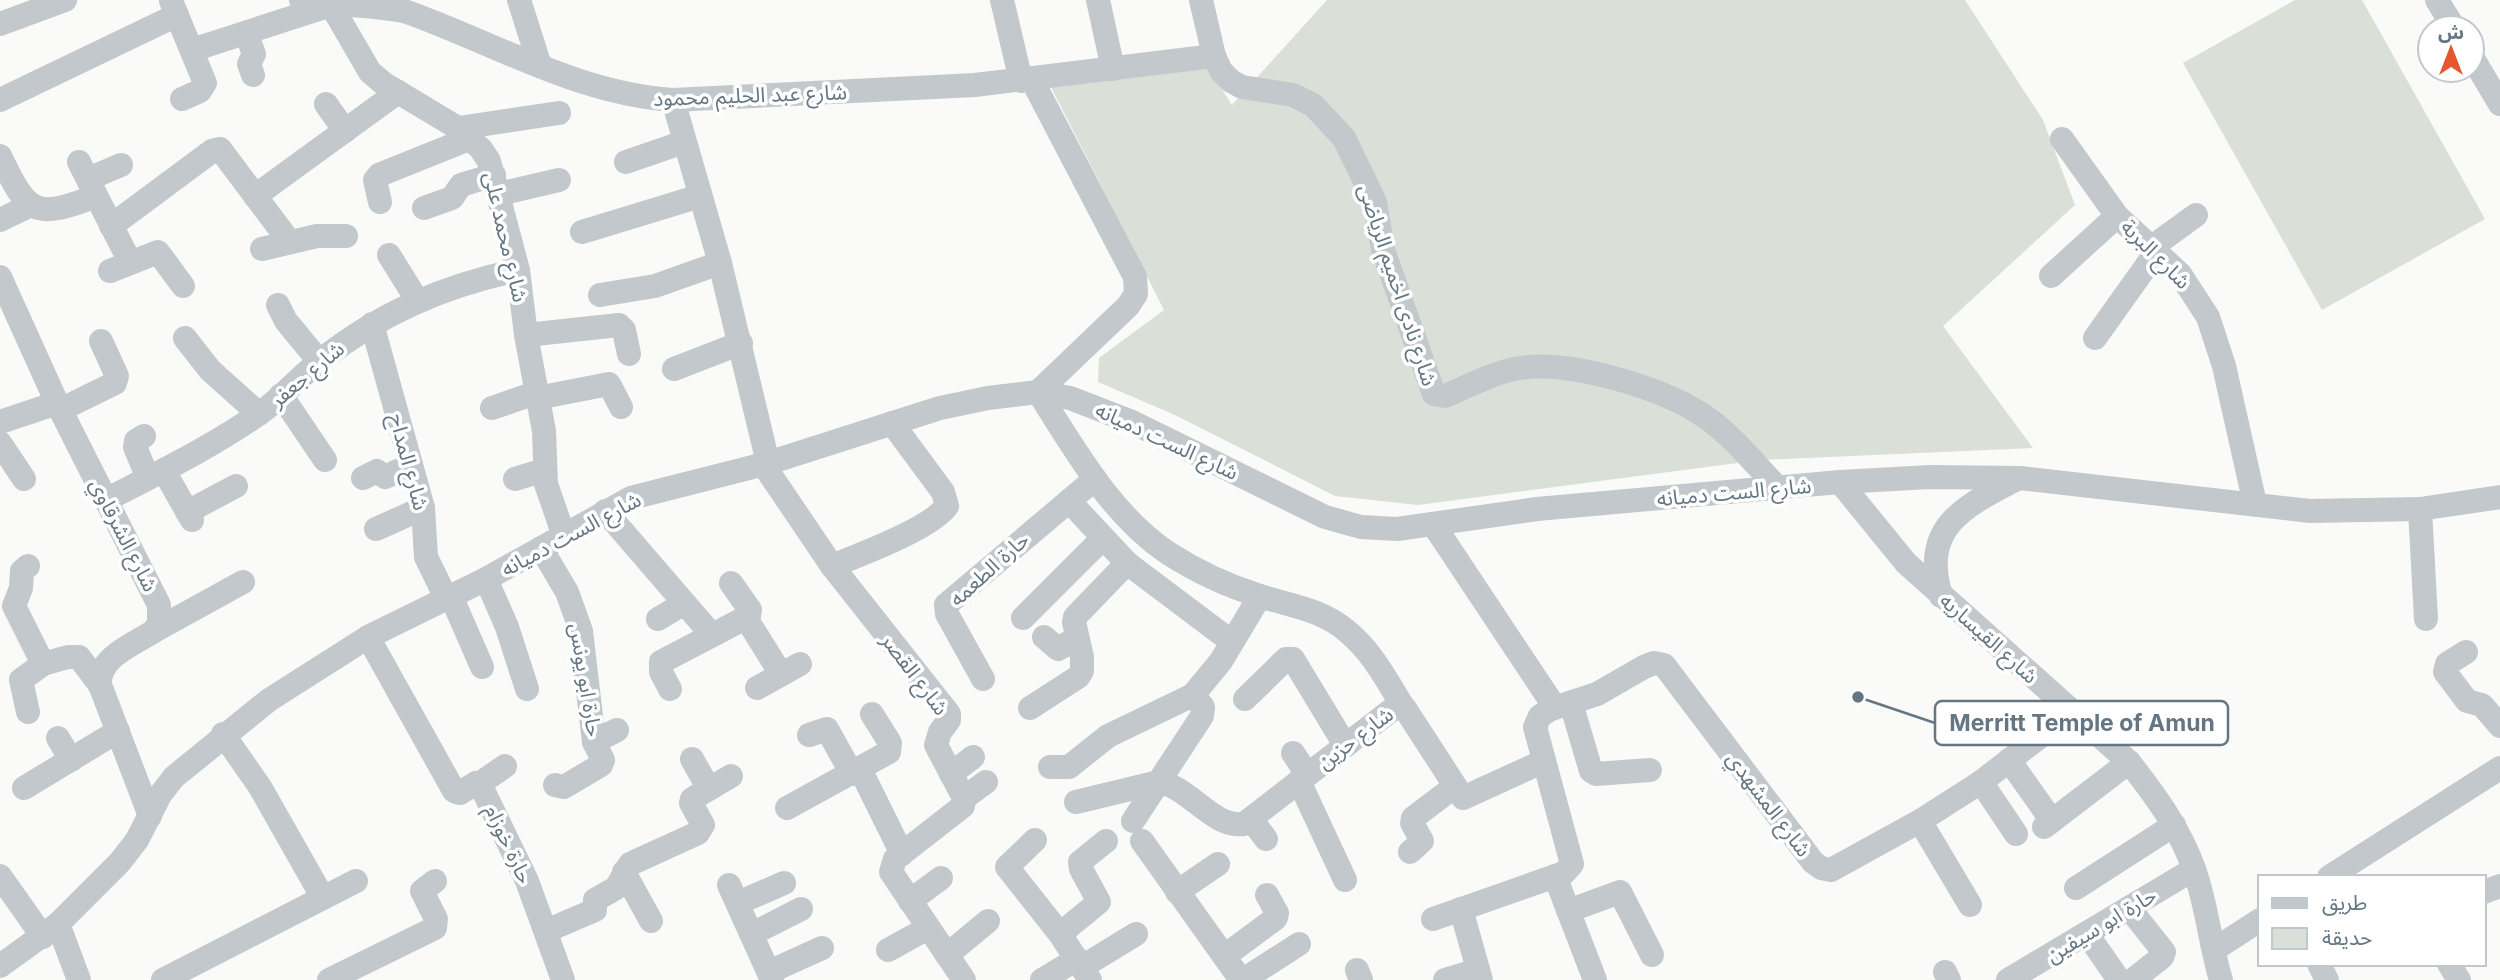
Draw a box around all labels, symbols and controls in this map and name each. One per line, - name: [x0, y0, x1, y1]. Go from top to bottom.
- north arrow: [2416, 14, 2486, 84]
- text: ش: [2438, 21, 2464, 44]
- street label: شارع عبد الحليم محمود: [653, 79, 847, 114]
- street label: شارع محمد على: [476, 169, 533, 305]
- street label: شارع نادى اخميم الرياضى: [1351, 181, 1442, 390]
- street label: شارع البربة: [2114, 214, 2196, 296]
- street label: شارع جعفر: [264, 336, 351, 415]
- street label: شارع الست دميانه: [1090, 397, 1242, 488]
- street label: شارع المداح: [381, 411, 434, 514]
- street label: شارع الست دميانه: [1656, 473, 1812, 514]
- street label: شارع الشرقاوي: [81, 474, 163, 598]
- street label: شارع الست دميانه: [497, 487, 647, 584]
- street label: حارة الطعمه: [944, 527, 1034, 611]
- street label: شارع القيساريه: [1933, 588, 2043, 691]
- street label: حارة ابو يونس: [565, 621, 607, 739]
- street label: شارع القصر: [873, 627, 954, 722]
- street label: شارع حزين: [1312, 701, 1400, 777]
- callout: Merritt Temple of Amun: [1935, 701, 2228, 745]
- text: Merritt Temple of Amun: [1949, 709, 2215, 737]
- street label: شارع المشهدي: [1718, 747, 1817, 864]
- street label: حارة خوزام: [476, 800, 538, 889]
- legend: [2258, 875, 2486, 966]
- street label: حارة ابو سيفين: [2041, 882, 2161, 968]
- text: طريق: [2322, 890, 2367, 916]
- text: حديقة: [2322, 925, 2372, 950]

